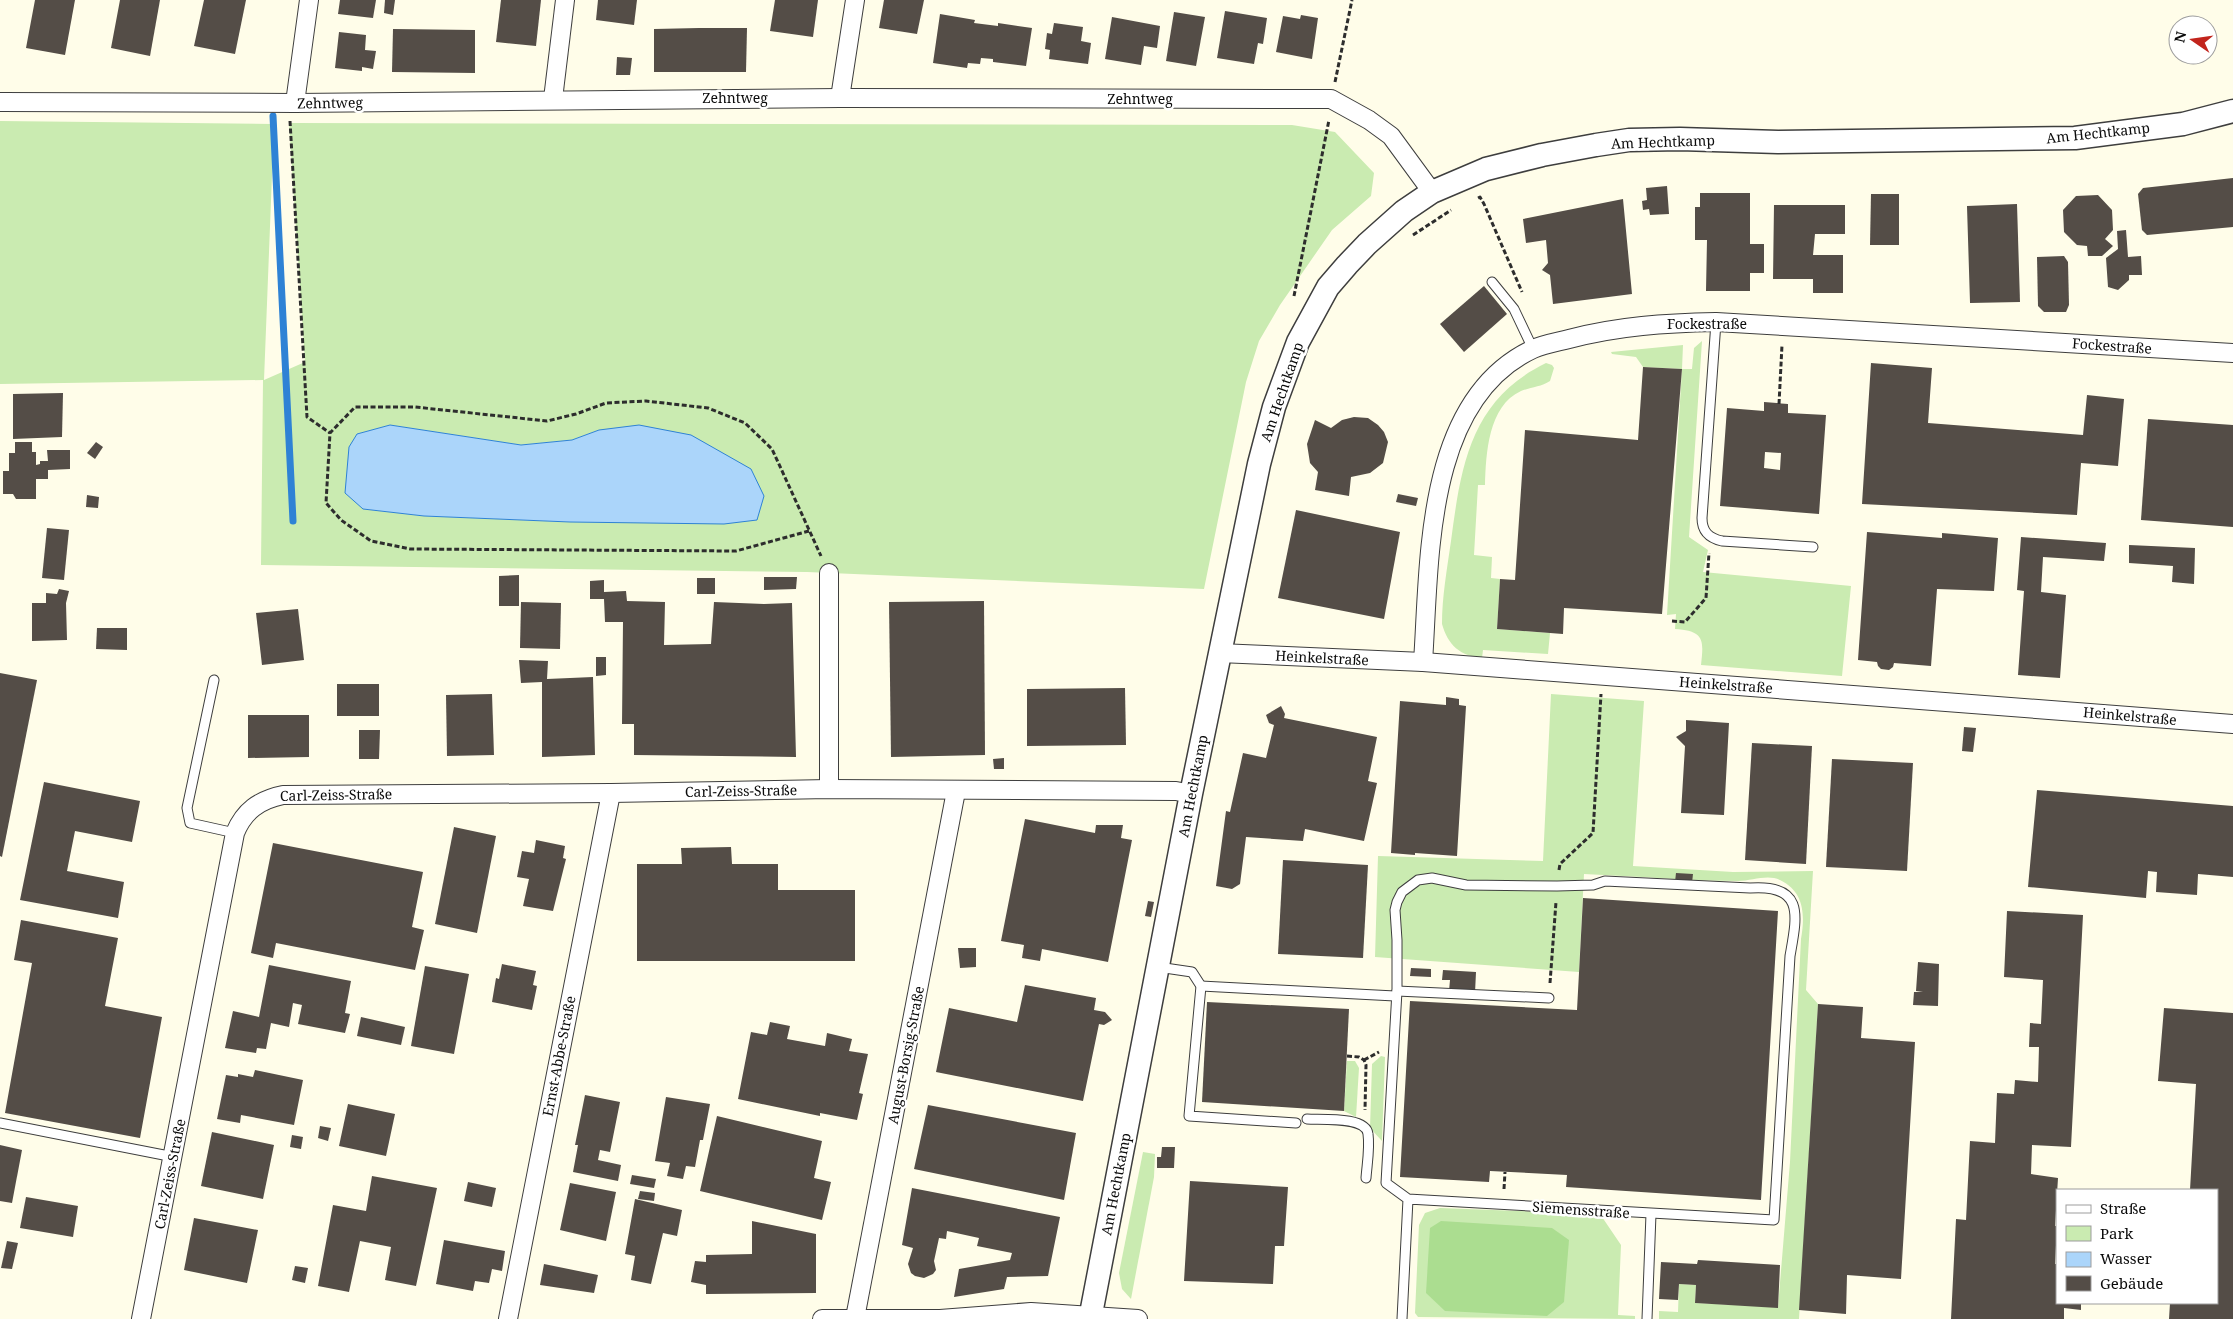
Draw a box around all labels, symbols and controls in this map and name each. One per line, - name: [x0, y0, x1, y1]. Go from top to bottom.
- north arrow: [2168, 15, 2218, 65]
- text: N: [2169, 29, 2190, 44]
- street label: Zehntweg: [702, 88, 768, 107]
- street label: Zehntweg: [1107, 89, 1173, 108]
- street label: Zehntweg: [297, 92, 363, 113]
- street label: Am Hechtkamp: [2045, 118, 2151, 147]
- street label: Am Hechtkamp: [1611, 130, 1715, 153]
- street label: Fockestraße: [1667, 314, 1747, 333]
- street label: Fockestraße: [2071, 333, 2153, 358]
- street label: Am Hechtkamp: [1256, 340, 1307, 444]
- street label: Heinkelstraße: [1275, 646, 1369, 669]
- street label: Heinkelstraße: [1679, 672, 1773, 697]
- street label: Heinkelstraße: [2082, 702, 2178, 729]
- street label: Am Hechtkamp: [1173, 733, 1212, 839]
- street label: Carl-Zeiss-Straße: [685, 780, 797, 801]
- street label: Carl-Zeiss-Straße: [280, 784, 392, 805]
- street label: August-Borsig-Straße: [883, 984, 928, 1126]
- street label: Ernst-Abbe-Straße: [538, 994, 579, 1118]
- street label: Carl-Zeiss-Straße: [149, 1117, 190, 1231]
- street label: Am Hechtkamp: [1096, 1131, 1135, 1237]
- legend: [2056, 1189, 2218, 1304]
- street label: Siemensstraße: [1532, 1197, 1630, 1222]
- text: Straße: [2100, 1198, 2146, 1218]
- text: Park: [2100, 1223, 2134, 1243]
- text: Wasser: [2100, 1248, 2152, 1268]
- text: Gebäude: [2100, 1273, 2163, 1293]

